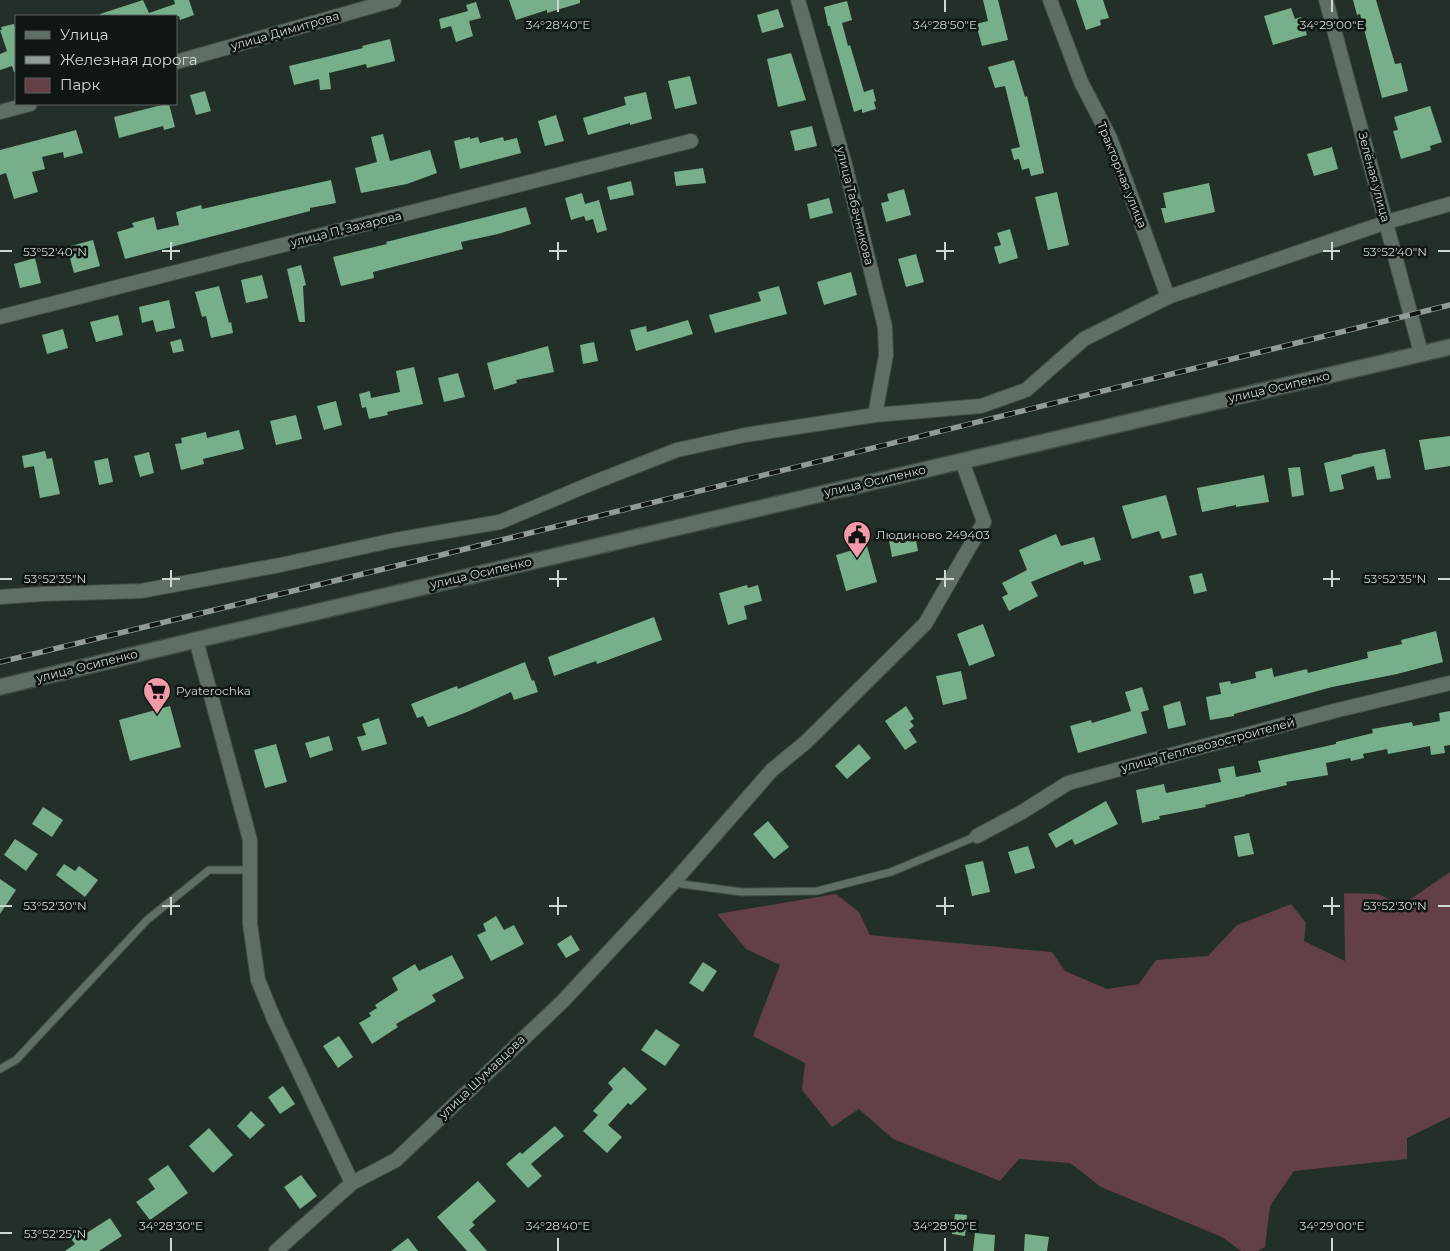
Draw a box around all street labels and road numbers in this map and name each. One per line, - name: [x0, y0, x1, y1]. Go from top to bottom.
- street label: улица Димитрова: [228, 8, 341, 53]
- street label: Тракторная улица: [1094, 120, 1151, 230]
- street label: Зелёная улица: [1355, 130, 1394, 224]
- street label: улица Табачникова: [833, 144, 877, 267]
- street label: улица П. Захарова: [288, 207, 403, 250]
- street label: улица Осипенко: [1226, 367, 1332, 406]
- street label: улица Осипенко: [822, 461, 928, 500]
- street label: улица Осипенко: [428, 553, 534, 592]
- street label: улица Осипенко: [34, 646, 139, 686]
- street label: улица Тепловозостроителей: [1118, 714, 1296, 775]
- street label: улица Шумавцова: [435, 1032, 528, 1122]

